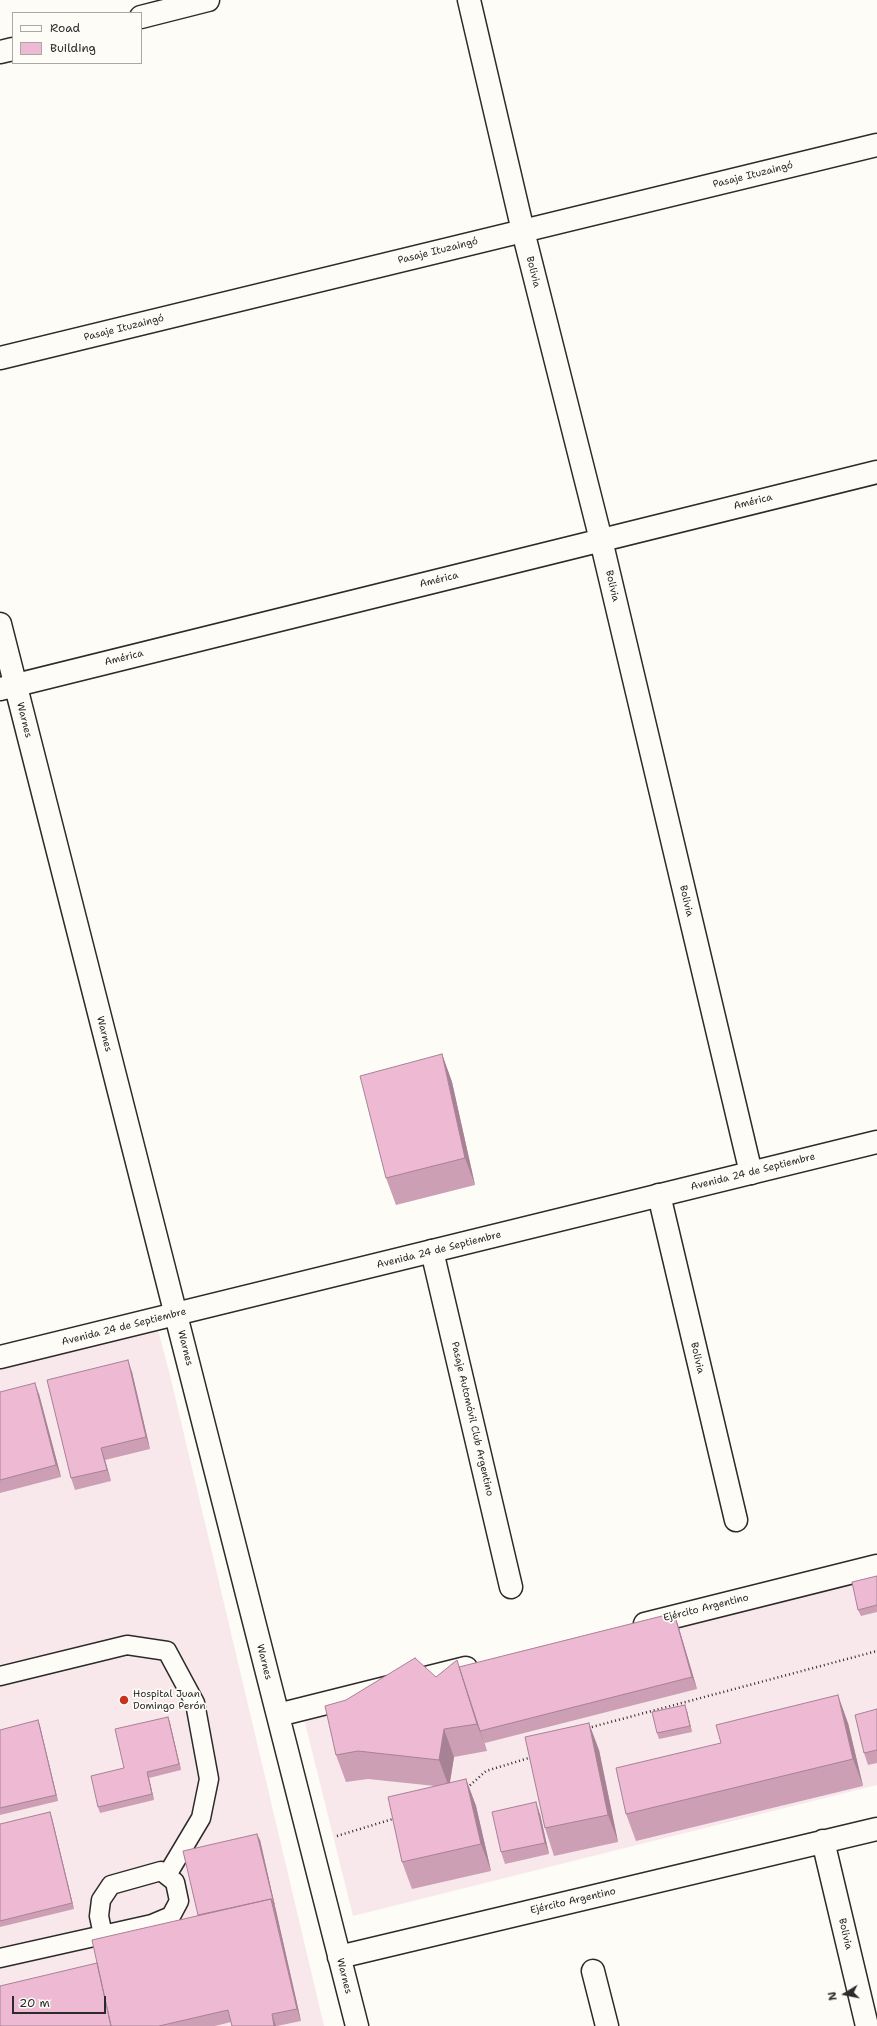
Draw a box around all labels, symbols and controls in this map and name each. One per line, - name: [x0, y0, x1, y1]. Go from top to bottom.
- legend: [12, 12, 142, 64]
- text: Road: [50, 20, 80, 36]
- text: Building: [50, 40, 96, 56]
- street label: Pasaje Ituzaingó: [712, 159, 794, 191]
- street label: Pasaje Ituzaingó: [397, 235, 479, 267]
- street label: Bolivia: [523, 255, 543, 289]
- street label: Pasaje Ituzaingó: [83, 312, 165, 344]
- street label: América: [732, 491, 774, 513]
- street label: América: [418, 569, 460, 591]
- street label: Bolivia: [603, 569, 621, 603]
- street label: América: [103, 647, 145, 669]
- street label: Warnes: [14, 701, 34, 739]
- street label: Bolivia: [677, 884, 695, 918]
- street label: Warnes: [94, 1015, 114, 1053]
- street label: Avenida 24 de Septiembre: [690, 1151, 816, 1193]
- street label: Avenida 24 de Septiembre: [376, 1229, 502, 1271]
- street label: Avenida 24 de Septiembre: [61, 1306, 187, 1348]
- street label: Warnes: [175, 1329, 195, 1367]
- street label: Pasaje Automóvil Club Argentino: [448, 1341, 496, 1497]
- street label: Bolivia: [688, 1341, 706, 1375]
- street label: Ejército Argentino: [662, 1592, 750, 1624]
- street label: Warnes: [254, 1643, 274, 1681]
- place label: Hospital Juan Domingo Perón: [133, 1688, 206, 1712]
- marker: Hospital Juan Domingo Perón: [118, 1694, 130, 1706]
- street label: Ejército Argentino: [529, 1885, 617, 1917]
- street label: Bolivia: [836, 1917, 854, 1951]
- street label: Warnes: [334, 1957, 354, 1995]
- north arrow: [825, 1974, 865, 2014]
- scale bar: [14, 1988, 108, 2014]
- text: N: [825, 1991, 841, 2002]
- text: 20 m: [19, 1995, 50, 2011]

